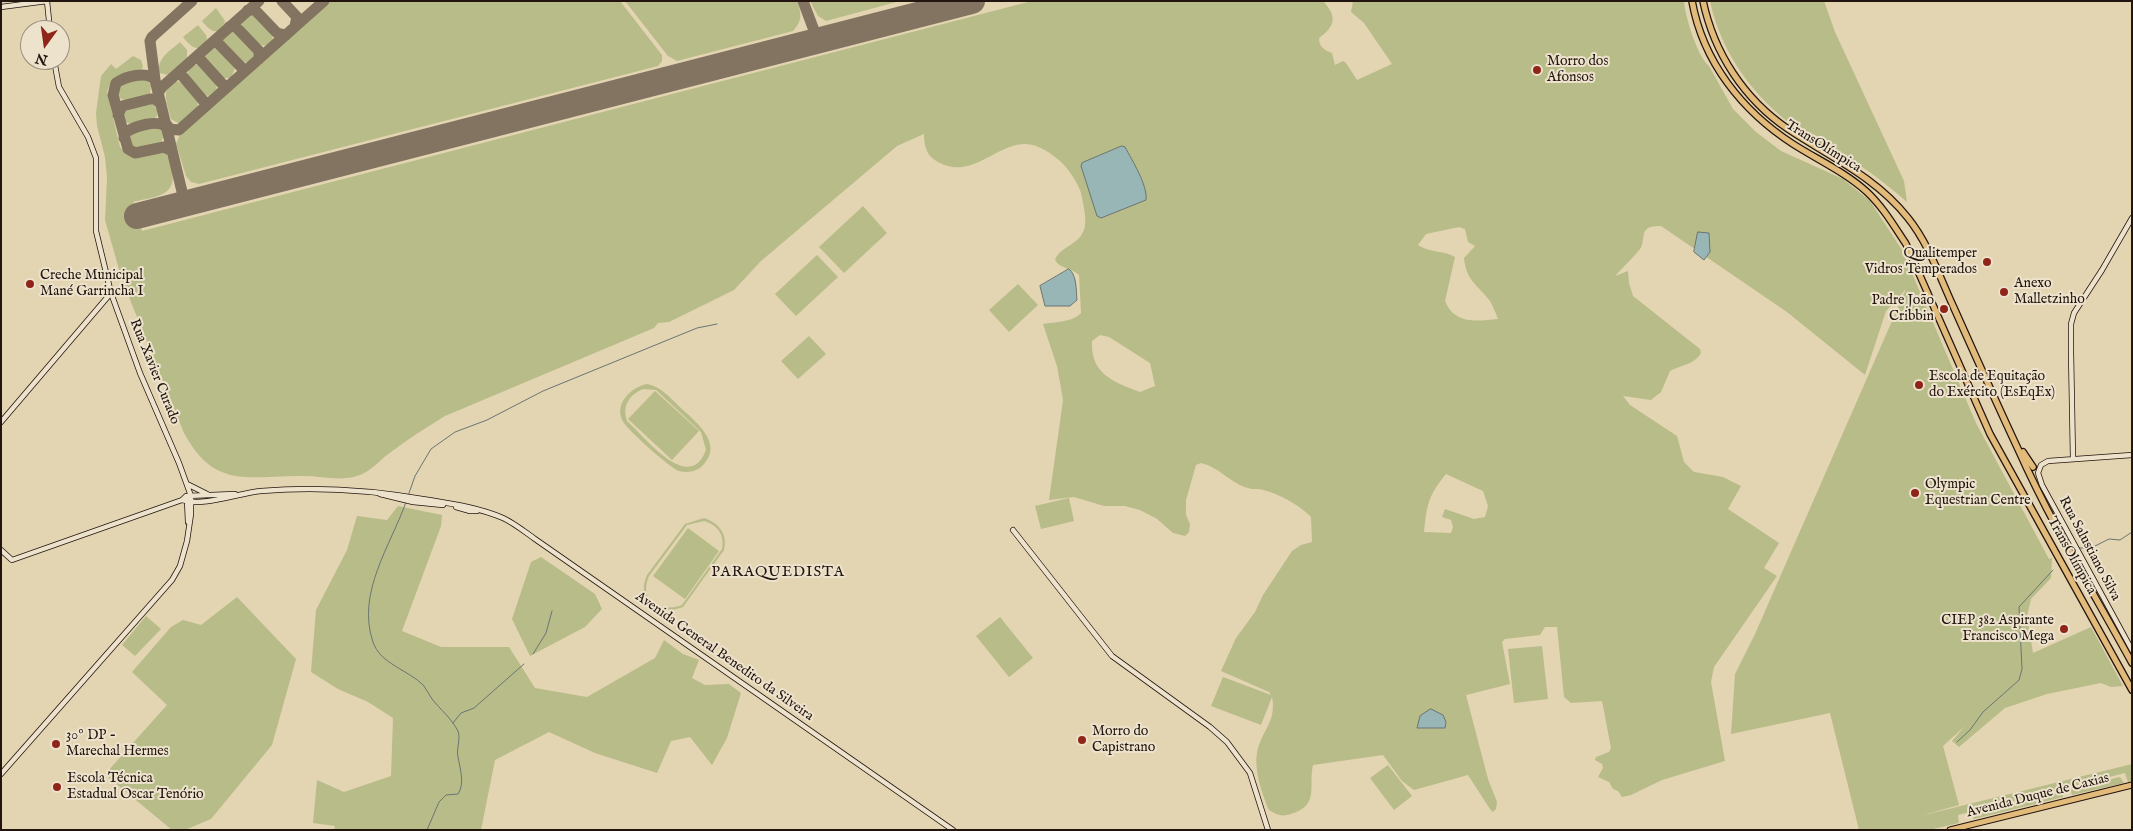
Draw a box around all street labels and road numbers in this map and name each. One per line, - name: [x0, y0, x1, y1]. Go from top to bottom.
- street label: TransOlímpica: [1782, 117, 1864, 177]
- street label: Rua Xavier Curado: [125, 317, 183, 427]
- street label: Rua Salustiano Silva: [2054, 494, 2124, 604]
- street label: TransOlímpica: [2043, 514, 2099, 598]
- street label: Avenida General Benedito da Silveira: [632, 589, 816, 725]
- street label: Avenida Duque de Caxias: [1965, 770, 2111, 822]

